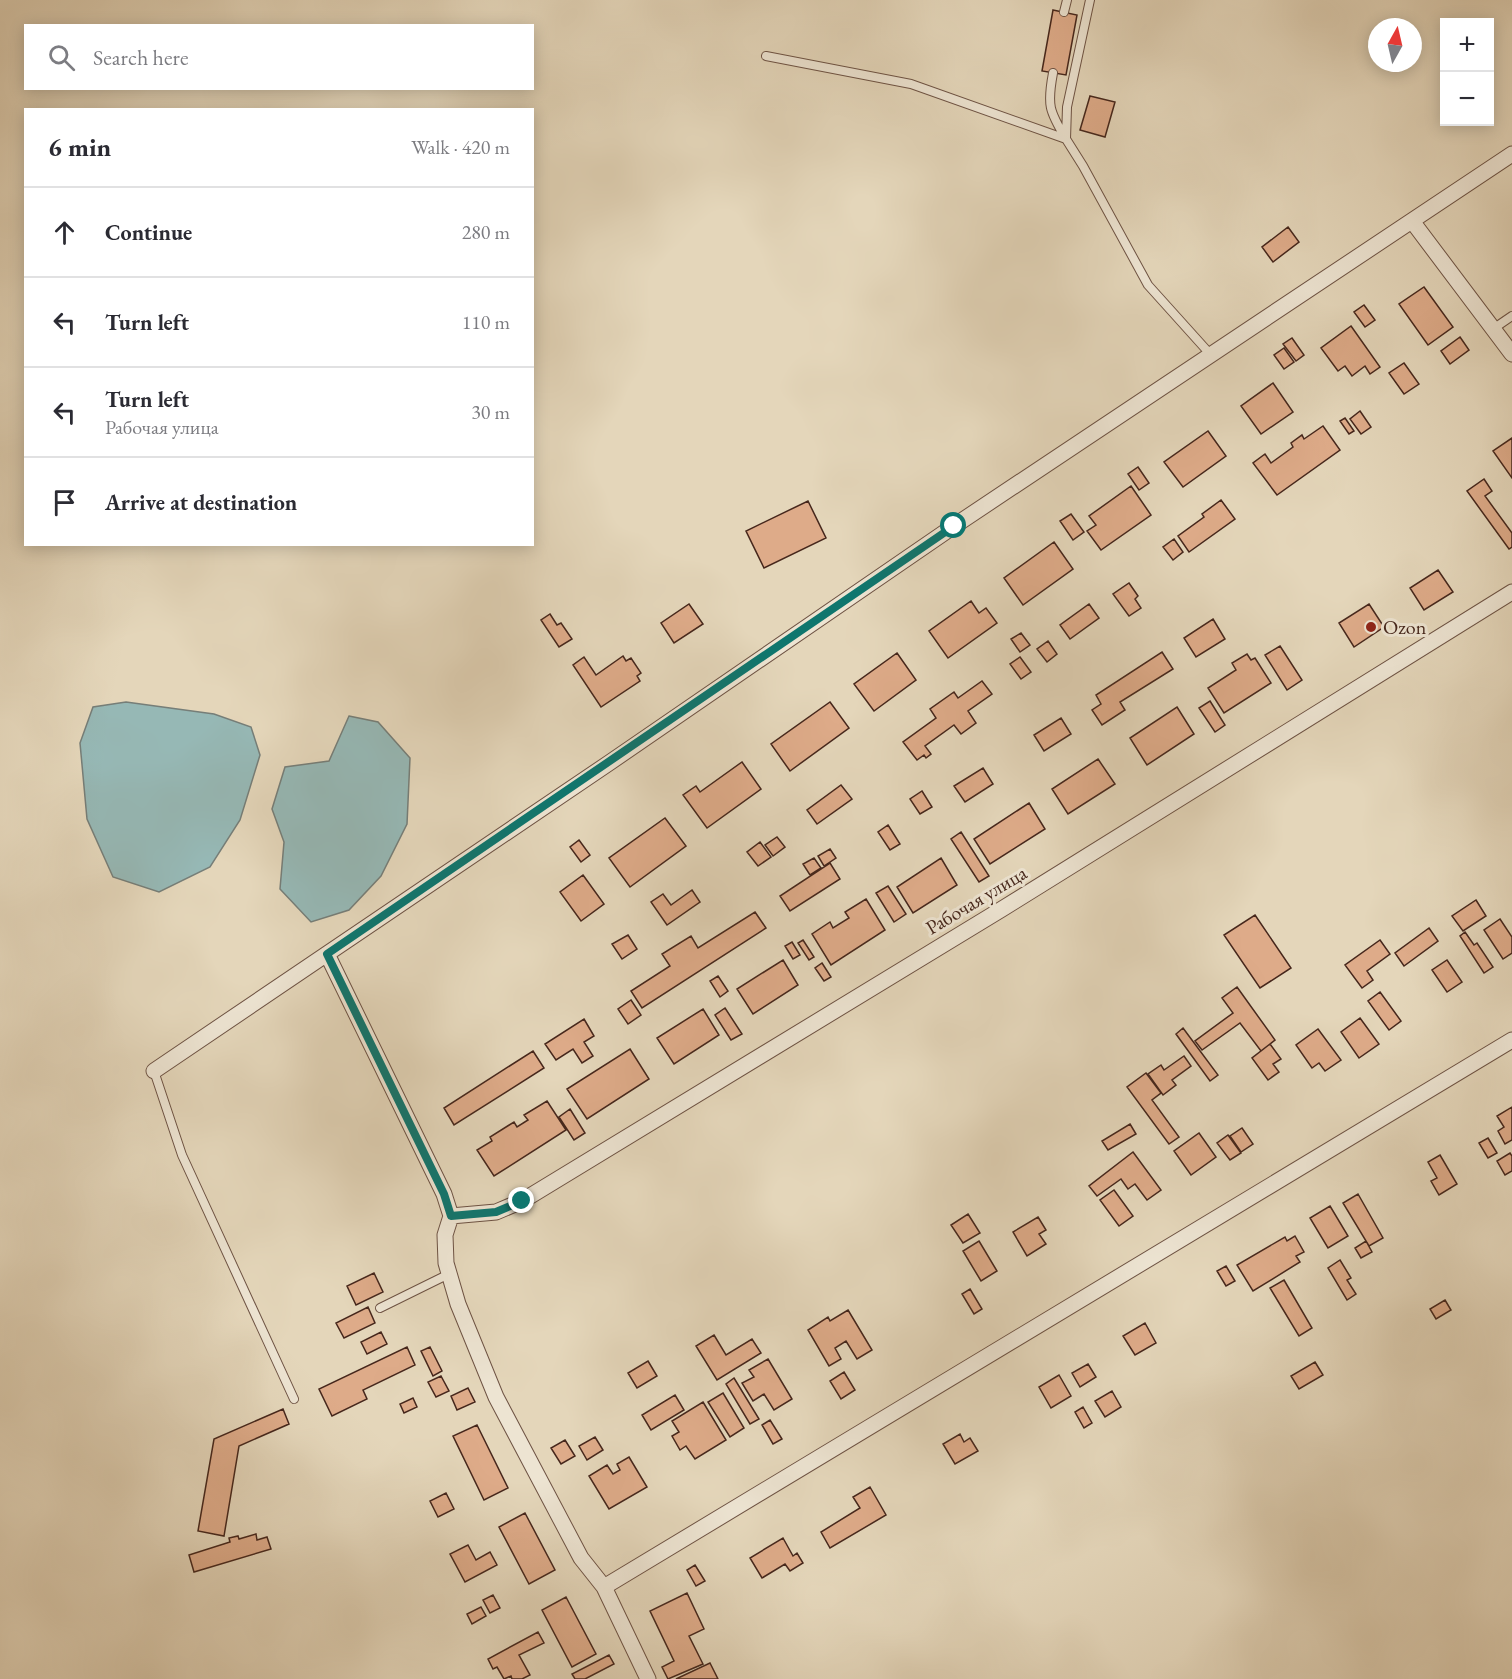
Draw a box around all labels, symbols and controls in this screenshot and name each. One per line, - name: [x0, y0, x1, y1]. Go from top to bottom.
- north arrow: [1368, 18, 1422, 72]
- map controls: [1440, 18, 1494, 126]
- button: +: [1440, 18, 1494, 72]
- search box: [24, 24, 534, 90]
- icon: search: [45, 41, 78, 74]
- text: Search here: [93, 43, 188, 72]
- button: −: [1440, 72, 1494, 126]
- text: 6 min: [48, 130, 111, 164]
- text: Walk · 420 m: [411, 134, 510, 160]
- icon: ahead: [48, 216, 81, 249]
- text: Continue: [105, 218, 192, 247]
- text: 280 m: [462, 219, 510, 245]
- icon: left: [48, 306, 81, 339]
- text: Turn left: [105, 308, 189, 337]
- text: 110 m: [462, 309, 510, 335]
- text: Turn left: [105, 385, 189, 414]
- icon: left: [48, 396, 81, 429]
- text: 30 m: [471, 399, 510, 425]
- text: Рабочая улица: [105, 414, 219, 440]
- icon: arrive: [48, 486, 81, 519]
- text: Arrive at destination: [105, 488, 297, 517]
- route start: [940, 512, 966, 538]
- place label: Ozon: [1383, 614, 1427, 640]
- marker: Ozon: [1364, 620, 1378, 634]
- street label: Рабочая улица: [921, 860, 1031, 940]
- route end: [508, 1187, 534, 1213]

